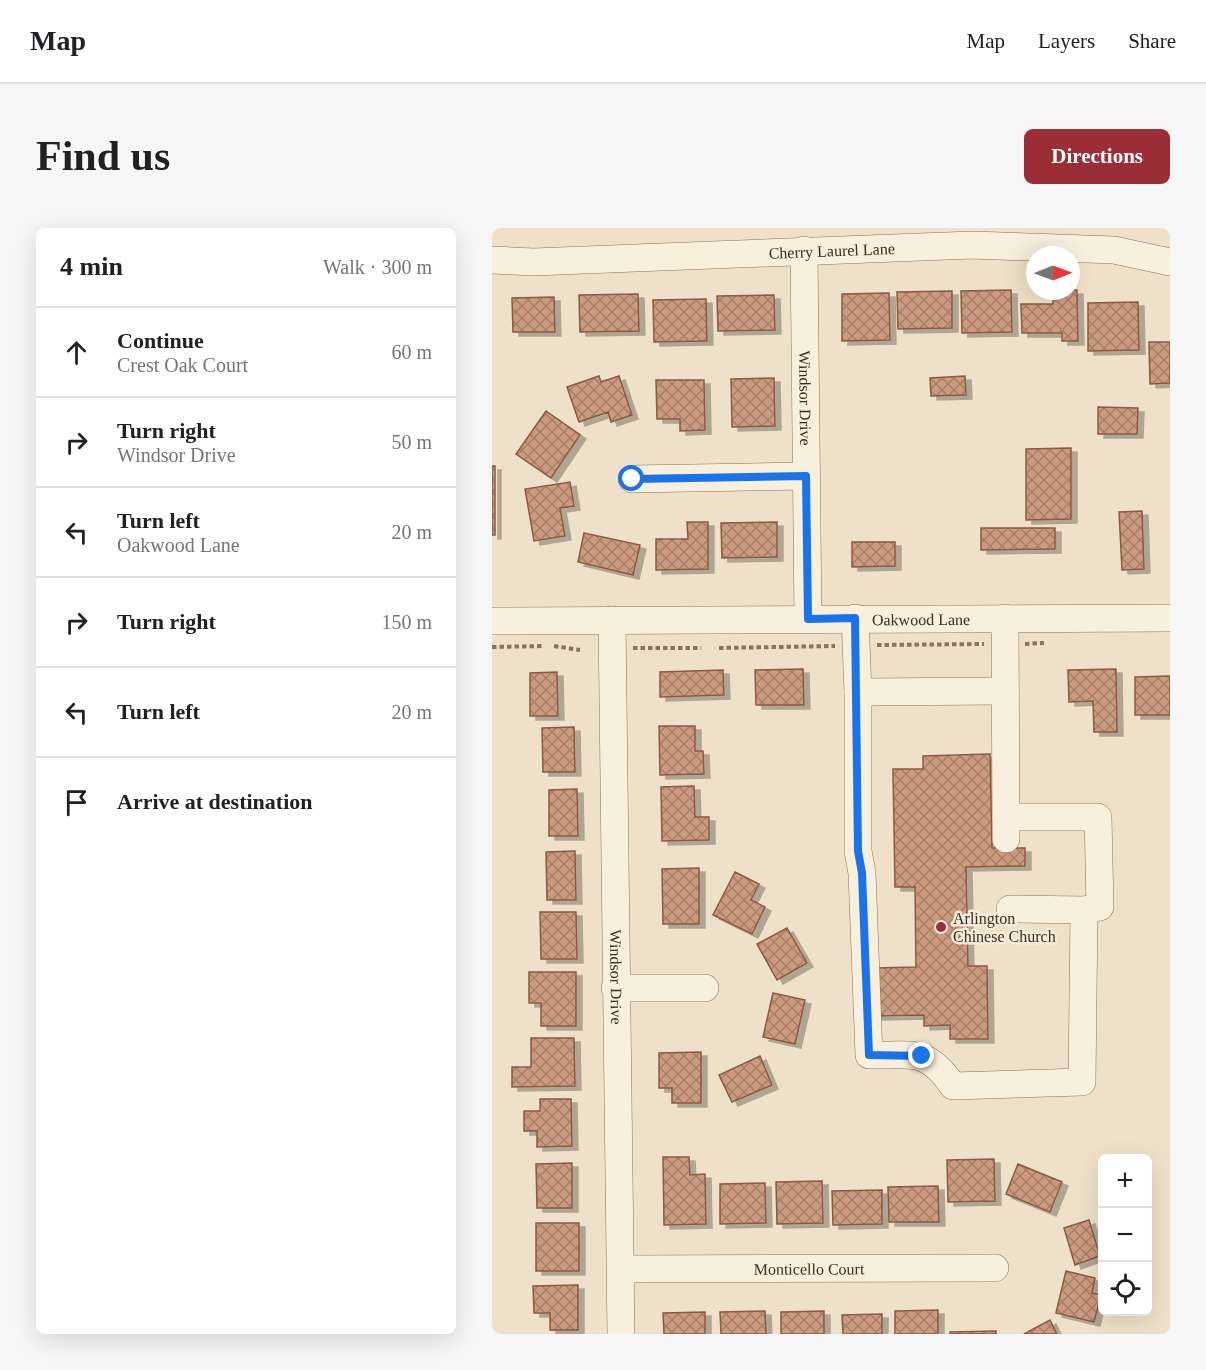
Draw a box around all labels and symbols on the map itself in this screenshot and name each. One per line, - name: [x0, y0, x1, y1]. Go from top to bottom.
- street label: Cherry Laurel Lane: [768, 240, 895, 262]
- north arrow: [1026, 246, 1080, 300]
- street label: Windsor Drive: [796, 350, 814, 446]
- route start: [618, 465, 644, 491]
- street label: Oakwood Lane: [872, 611, 970, 628]
- place label: Arlington Chinese Church: [953, 910, 1056, 945]
- marker: Arlington Chinese Church: [934, 920, 948, 934]
- street label: Windsor Drive: [607, 929, 625, 1025]
- route end: [908, 1042, 934, 1068]
- street label: Monticello Court: [754, 1260, 865, 1278]

